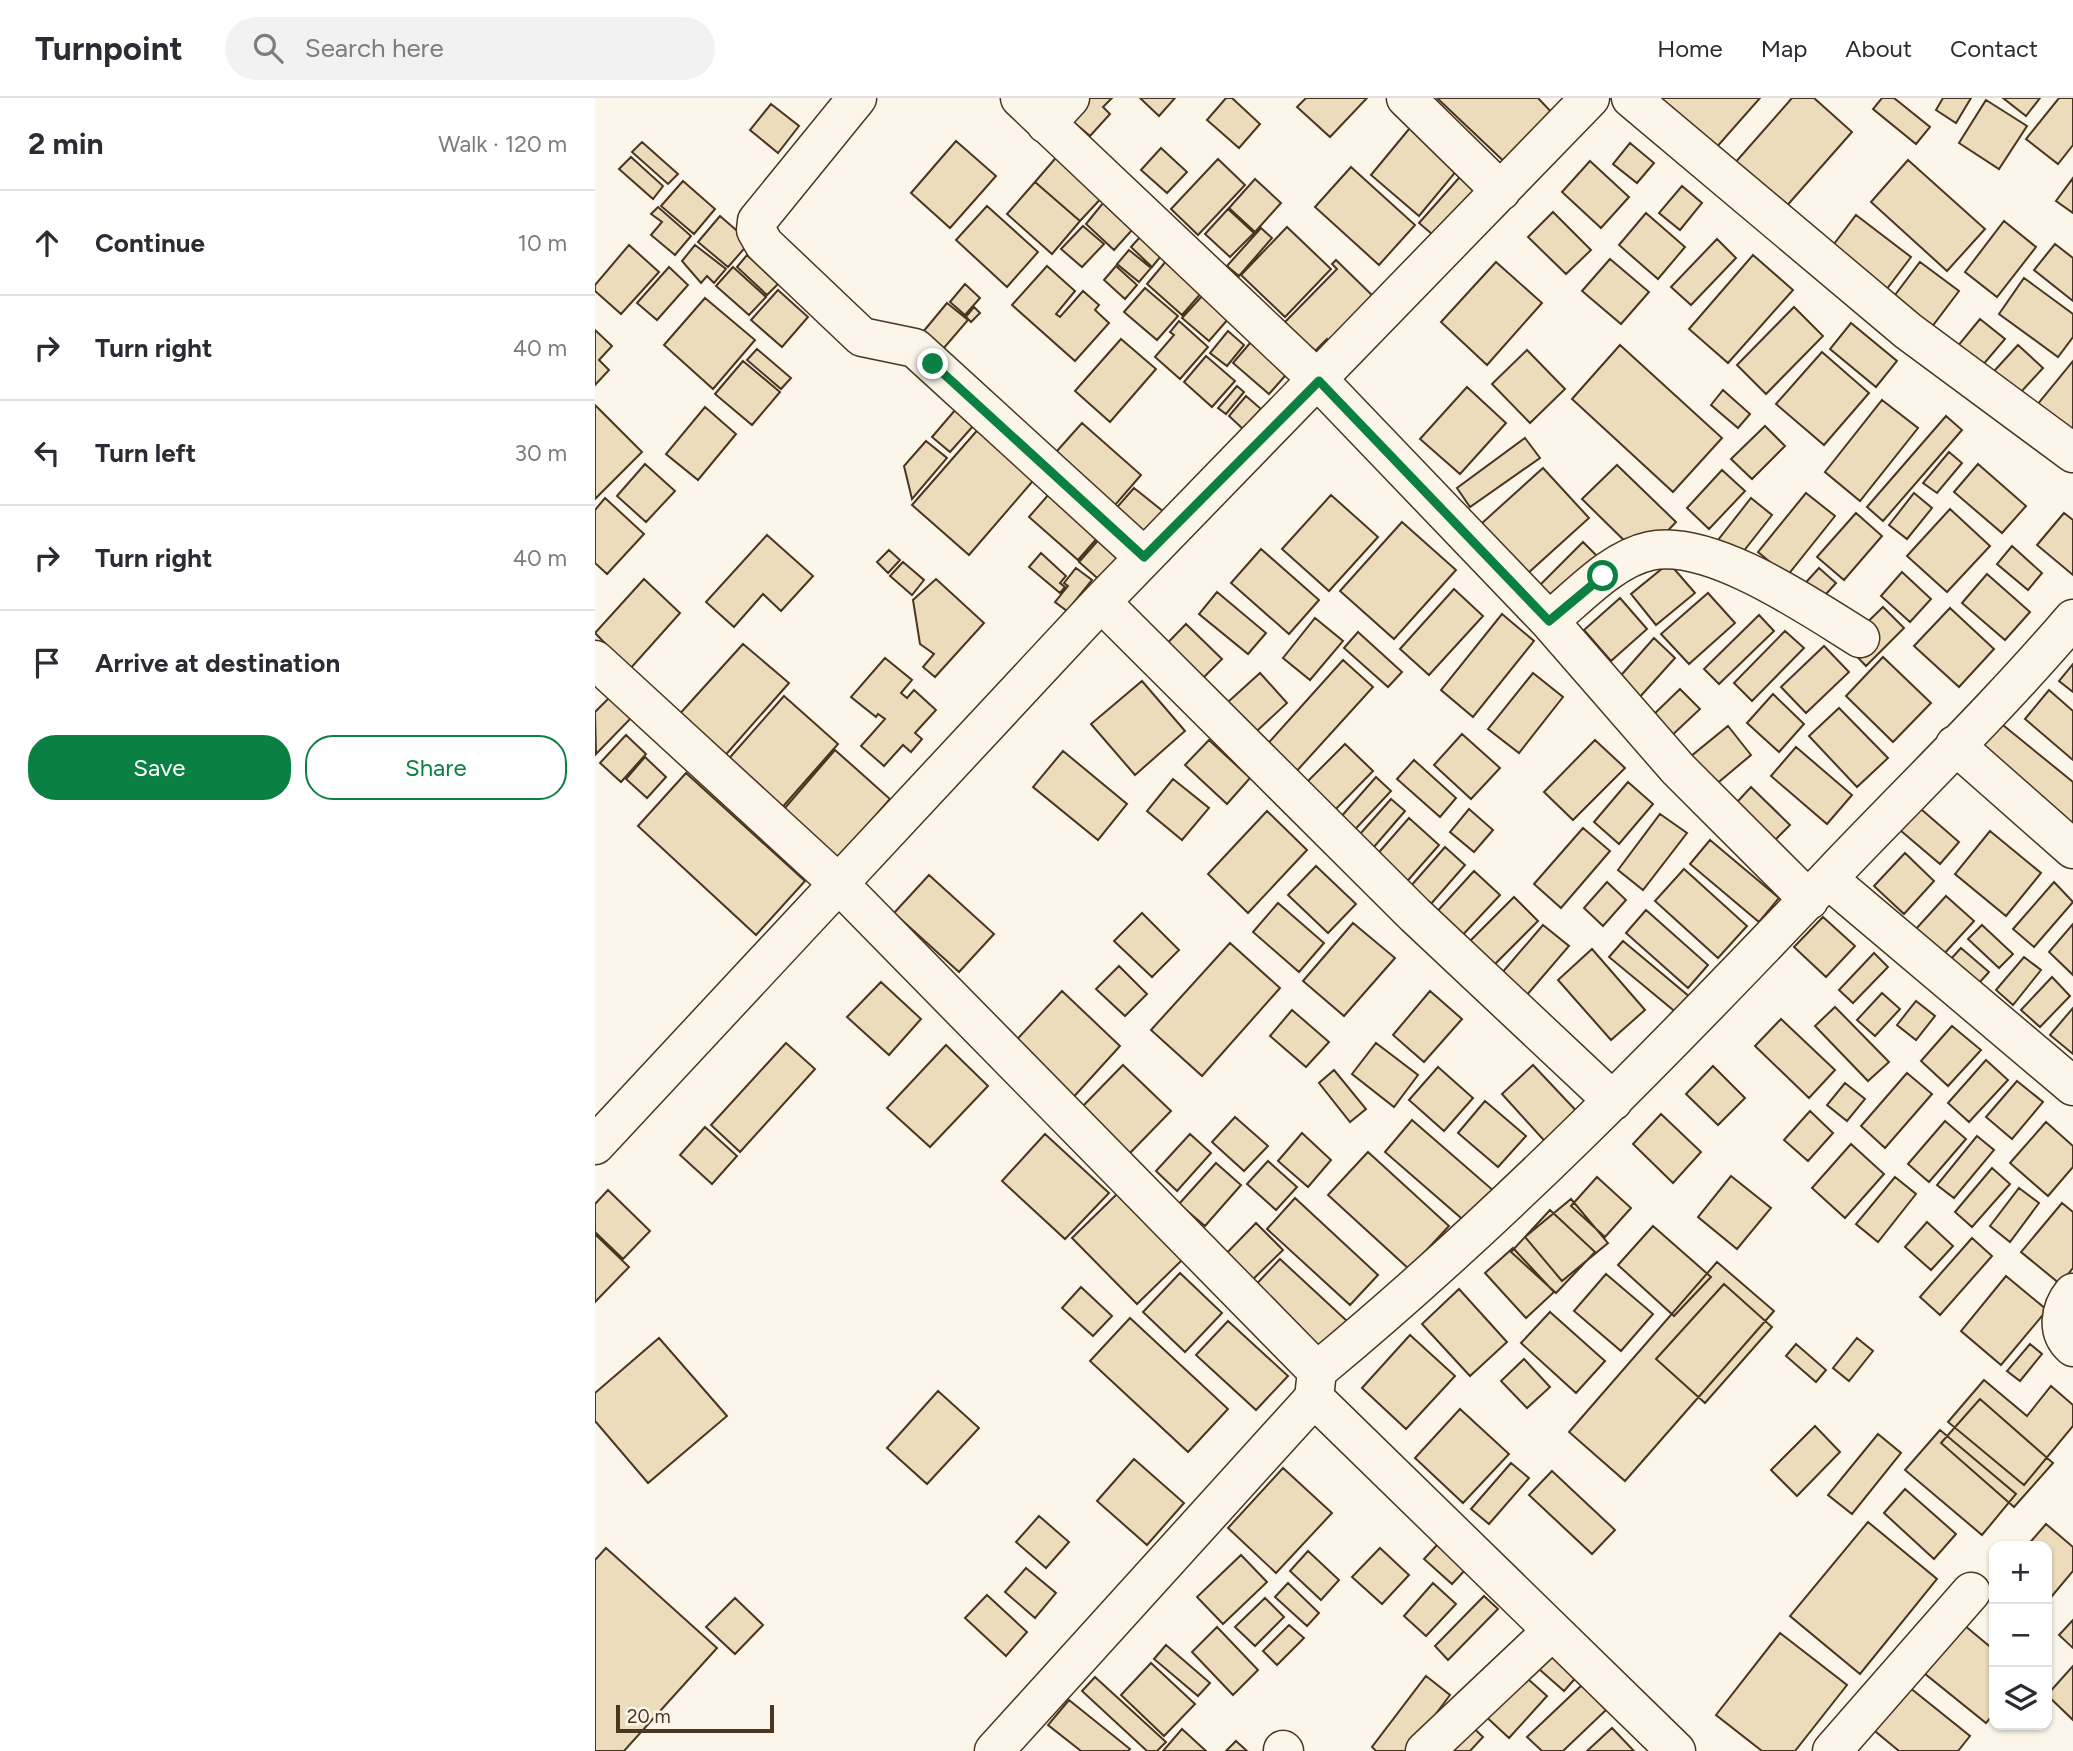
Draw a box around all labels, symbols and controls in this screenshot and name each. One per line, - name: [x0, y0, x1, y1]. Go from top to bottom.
- search box: [225, 17, 715, 80]
- text: Turnpoint: [35, 29, 183, 68]
- icon: search: [249, 29, 287, 67]
- text: Search here: [305, 32, 444, 64]
- text: Home: [1657, 34, 1723, 63]
- text: Map: [1761, 34, 1807, 63]
- text: About: [1845, 34, 1912, 63]
- text: Contact: [1950, 34, 2038, 63]
- text: 2 min: [28, 125, 104, 162]
- text: Walk · 120 m: [438, 130, 567, 158]
- icon: ahead: [28, 224, 66, 262]
- text: Continue: [95, 227, 205, 259]
- text: 10 m: [518, 229, 567, 257]
- icon: right: [28, 329, 66, 367]
- text: Turn right: [95, 332, 212, 364]
- text: 40 m: [513, 334, 567, 362]
- route end: [917, 348, 948, 379]
- icon: left: [28, 434, 66, 472]
- text: Turn left: [95, 437, 196, 469]
- text: 30 m: [514, 439, 567, 467]
- icon: right: [28, 539, 66, 577]
- text: Turn right: [95, 542, 212, 574]
- text: 40 m: [513, 544, 567, 572]
- route start: [1587, 560, 1618, 591]
- icon: arrive: [28, 644, 66, 682]
- text: Arrive at destination: [95, 647, 340, 679]
- button: Save: [28, 735, 291, 800]
- button: Share: [305, 735, 567, 800]
- map controls: [1989, 1541, 2052, 1730]
- button: +: [1989, 1541, 2052, 1604]
- button: −: [1989, 1604, 2052, 1667]
- button: layers: [1989, 1667, 2052, 1730]
- scale bar: [616, 1702, 773, 1734]
- text: 20 m: [627, 1705, 671, 1728]

